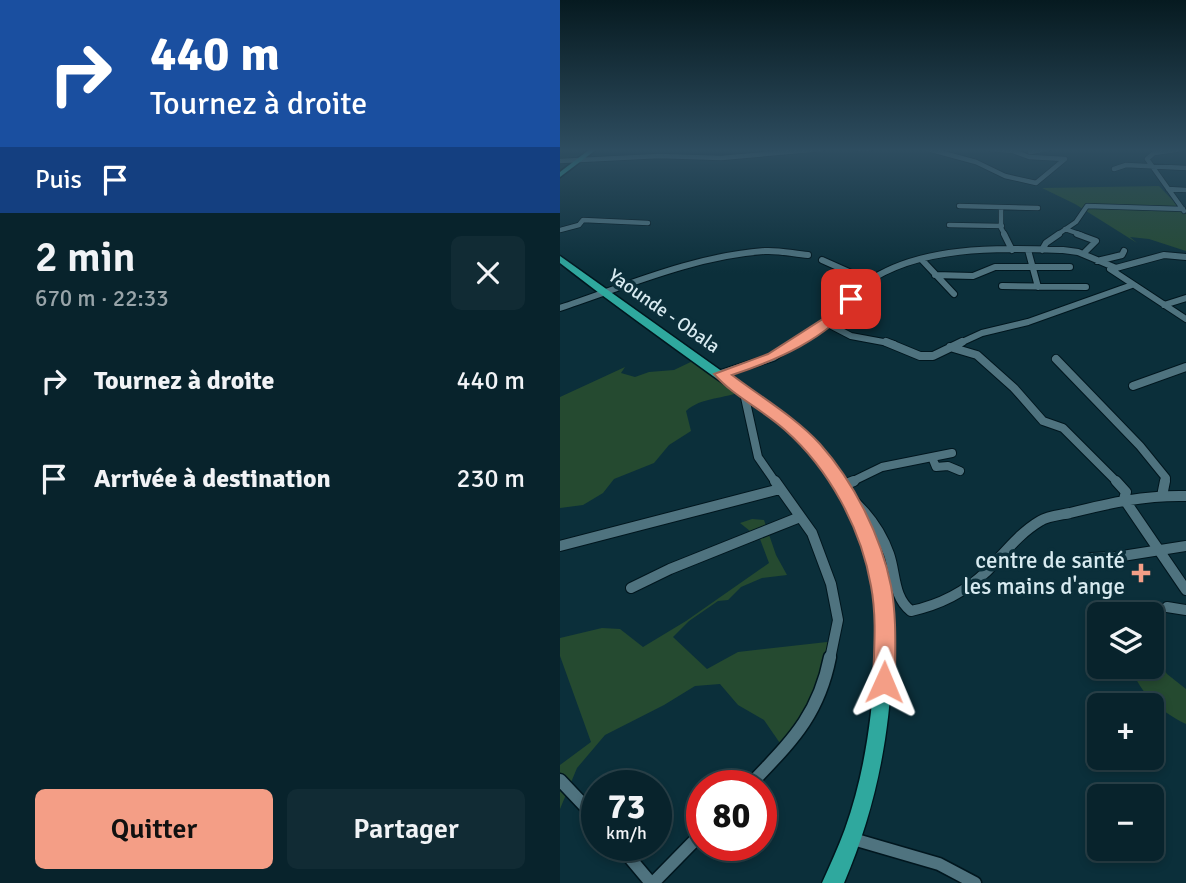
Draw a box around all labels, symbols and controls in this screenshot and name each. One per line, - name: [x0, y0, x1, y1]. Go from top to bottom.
- text: 440 m: [150, 24, 280, 84]
- icon: right: [35, 28, 126, 119]
- text: Tournez à droite: [150, 84, 367, 123]
- icon: arrive: [96, 161, 134, 199]
- text: Puis: [35, 164, 82, 196]
- text: 2 min: [35, 232, 136, 283]
- button: close: [451, 236, 525, 310]
- street label: Yaounde - Obala: [604, 264, 724, 358]
- pin: [821, 269, 881, 329]
- icon: arrive: [832, 280, 870, 318]
- text: 670 m · 22:33: [35, 284, 169, 313]
- icon: right: [35, 362, 73, 400]
- text: Tournez à droite: [94, 365, 274, 397]
- text: 440 m: [456, 365, 525, 397]
- icon: arrive: [35, 460, 73, 498]
- text: Arrivée à destination: [94, 463, 331, 495]
- text: 230 m: [456, 463, 525, 495]
- place label: centre de santé les mains d'ange: [963, 546, 1125, 601]
- marker: centre de santé les mains d'ange: [1131, 563, 1151, 583]
- map controls: [1087, 602, 1164, 861]
- button: layers: [1087, 602, 1164, 679]
- position arrow: [847, 645, 921, 719]
- button: +: [1087, 693, 1164, 770]
- speed limit sign: 80: [686, 770, 777, 861]
- button: −: [1087, 784, 1164, 861]
- text: 73: [608, 785, 645, 828]
- button: Quitter: [35, 789, 273, 869]
- button: Partager: [287, 789, 525, 869]
- text: km/h: [606, 822, 647, 844]

